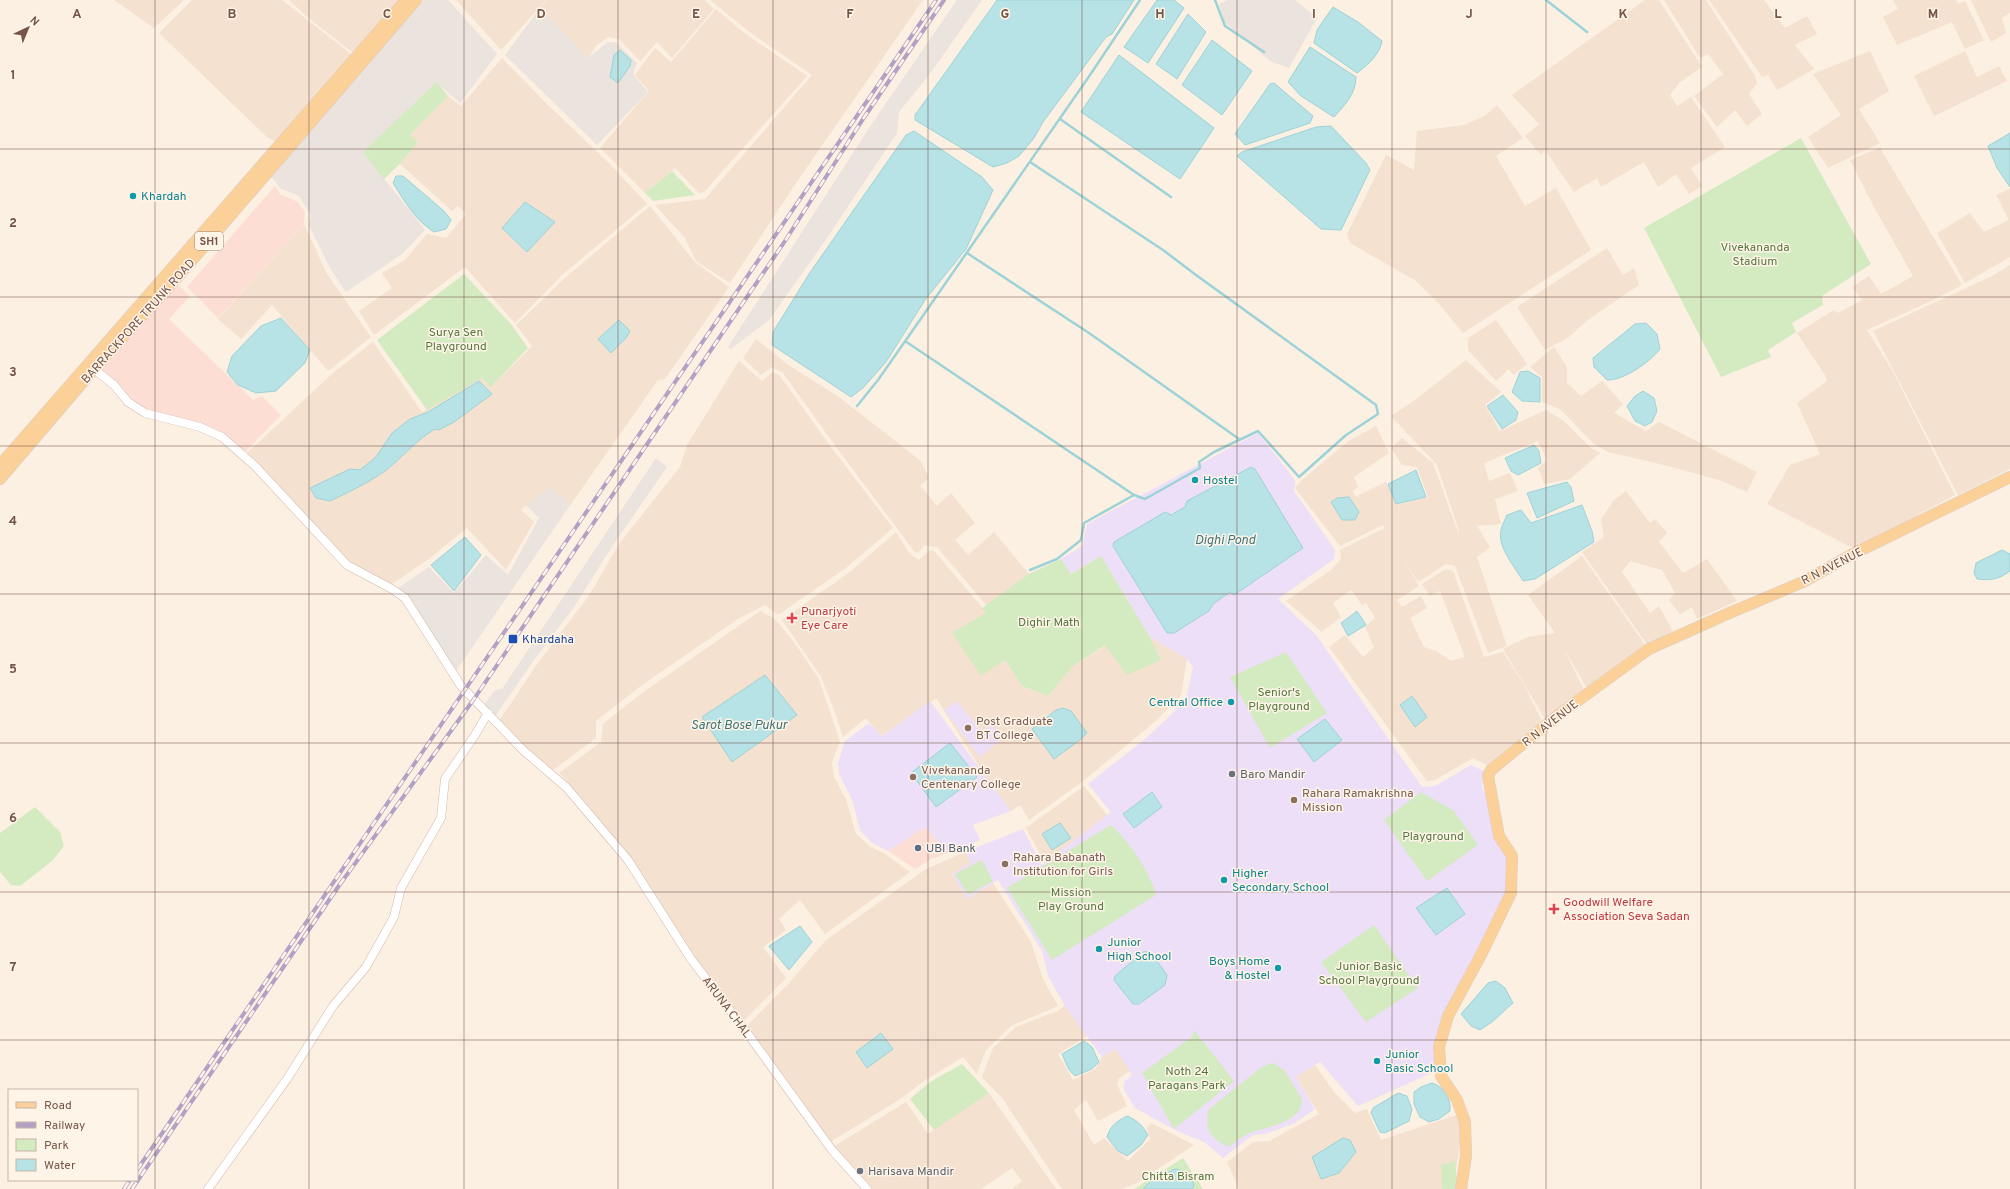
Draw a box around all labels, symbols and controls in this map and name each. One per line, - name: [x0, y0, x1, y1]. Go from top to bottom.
- text: A: [72, 7, 82, 23]
- text: B: [228, 7, 237, 23]
- text: C: [383, 7, 391, 23]
- text: D: [536, 7, 546, 23]
- text: E: [692, 7, 700, 23]
- text: F: [846, 7, 854, 23]
- text: G: [1001, 7, 1010, 23]
- text: H: [1155, 7, 1165, 23]
- text: I: [1312, 7, 1316, 23]
- text: J: [1465, 7, 1473, 23]
- text: K: [1618, 7, 1628, 23]
- text: L: [1774, 7, 1782, 23]
- text: M: [1928, 7, 1938, 23]
- north arrow: [8, 8, 48, 48]
- text: N: [27, 14, 42, 29]
- text: 1: [10, 68, 16, 84]
- place label: Khardah: [141, 189, 186, 205]
- marker: Khardah: [128, 191, 138, 201]
- text: 2: [9, 216, 17, 232]
- road number: SH1: [195, 232, 223, 250]
- park label: Vivekananda Stadium: [1720, 240, 1790, 270]
- street label: BARRACKPORE TRUNK ROAD: [78, 256, 199, 387]
- park label: Surya Sen Playground: [425, 325, 487, 355]
- text: 3: [9, 365, 17, 381]
- place label: Hostel: [1203, 473, 1238, 489]
- marker: Hostel: [1190, 475, 1200, 485]
- text: 4: [9, 514, 17, 530]
- water label: Dighi Pond: [1195, 533, 1256, 549]
- street label: R N AVENUE: [1799, 544, 1866, 589]
- place label: Punarjyoti Eye Care: [801, 604, 856, 634]
- marker: Punarjyoti Eye Care: [786, 612, 798, 624]
- park label: Dighir Math: [1018, 615, 1080, 631]
- place label: Khardaha: [522, 632, 574, 648]
- marker: Khardaha: [507, 633, 519, 645]
- text: 5: [9, 662, 17, 678]
- park label: Senior's Playground: [1248, 685, 1310, 715]
- place label: Central Office: [1149, 695, 1223, 711]
- marker: Central Office: [1226, 697, 1236, 707]
- street label: R N AVENUE: [1519, 697, 1582, 751]
- place label: Post Graduate BT College: [976, 714, 1053, 744]
- water label: Sarot Bose Pukur: [691, 718, 788, 734]
- marker: Post Graduate BT College: [963, 723, 973, 733]
- place label: Vivekananda Centenary College: [921, 763, 1021, 793]
- place label: Baro Mandir: [1240, 767, 1306, 783]
- marker: Baro Mandir: [1227, 769, 1237, 779]
- marker: Vivekananda Centenary College: [908, 772, 918, 782]
- place label: Rahara Ramakrishna Mission: [1302, 786, 1414, 816]
- marker: Rahara Ramakrishna Mission: [1289, 795, 1299, 805]
- text: 6: [9, 811, 17, 827]
- park label: Playground: [1402, 829, 1464, 845]
- place label: UBI Bank: [926, 841, 976, 857]
- marker: UBI Bank: [913, 843, 923, 853]
- place label: Rahara Babanath Institution for Girls: [1013, 850, 1113, 880]
- marker: Rahara Babanath Institution for Girls: [1000, 859, 1010, 869]
- place label: Higher Secondary School: [1232, 866, 1329, 896]
- marker: Higher Secondary School: [1219, 875, 1229, 885]
- park label: Mission Play Ground: [1038, 885, 1104, 915]
- place label: Goodwill Welfare Association Seva Sadan: [1563, 895, 1690, 925]
- marker: Goodwill Welfare Association Seva Sadan: [1548, 903, 1560, 915]
- place label: Junior High School: [1107, 935, 1171, 965]
- marker: Junior High School: [1094, 944, 1104, 954]
- place label: Boys Home & Hostel: [1209, 954, 1270, 984]
- park label: Junior Basic School Playground: [1318, 959, 1420, 989]
- text: 7: [10, 960, 17, 976]
- marker: Boys Home & Hostel: [1273, 963, 1283, 973]
- street label: ARUNA CHAL: [698, 974, 755, 1042]
- place label: Junior Basic School: [1385, 1047, 1453, 1077]
- marker: Junior Basic School: [1372, 1056, 1382, 1066]
- park label: Noth 24 Paragans Park: [1148, 1064, 1226, 1094]
- legend: [8, 1089, 138, 1181]
- text: Road: [44, 1098, 72, 1114]
- text: Railway: [44, 1118, 85, 1134]
- text: Park: [44, 1138, 69, 1154]
- text: Water: [44, 1158, 76, 1174]
- place label: Harisava Mandir: [868, 1164, 954, 1180]
- marker: Harisava Mandir: [855, 1166, 865, 1176]
- park label: Chitta Bisram: [1141, 1169, 1215, 1185]

